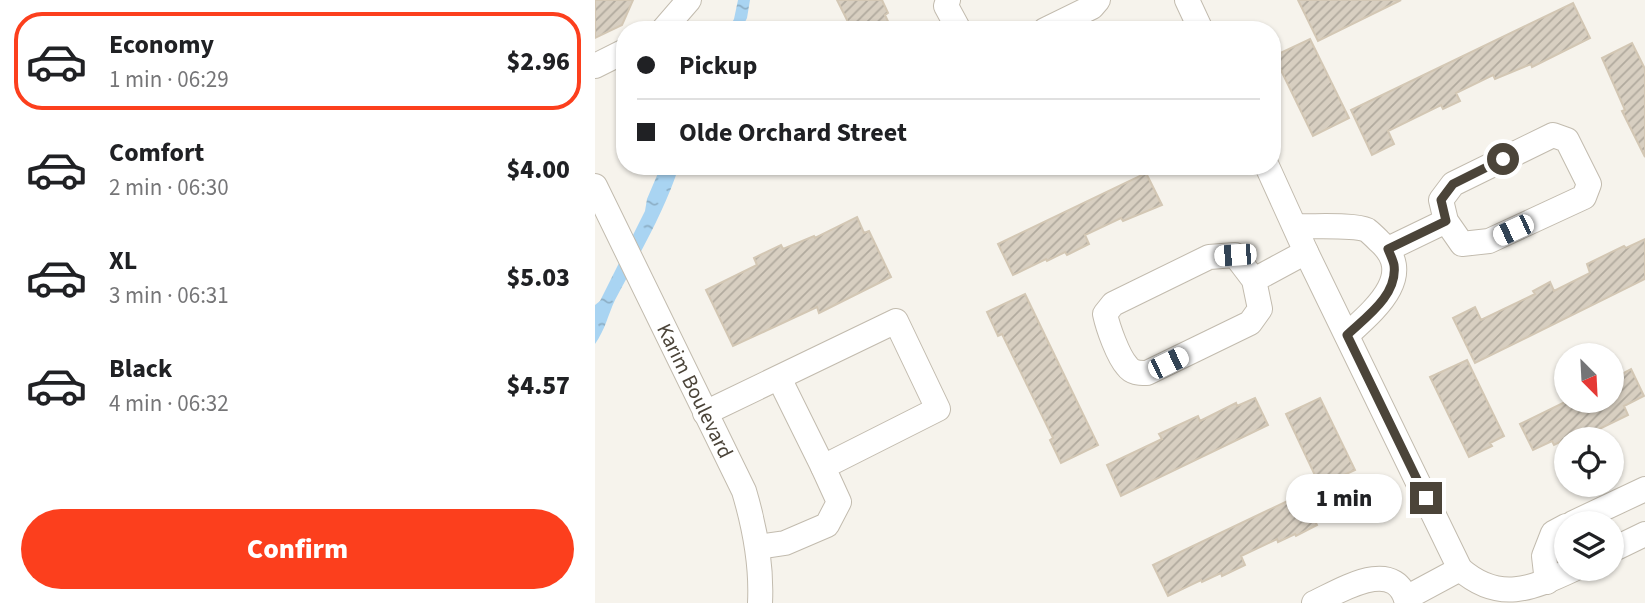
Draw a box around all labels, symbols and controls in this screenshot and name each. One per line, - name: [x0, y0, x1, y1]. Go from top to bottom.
- text: Economy: [109, 26, 214, 63]
- icon: car: [25, 30, 88, 93]
- text: $2.96: [506, 43, 570, 80]
- text: Pickup: [679, 47, 757, 84]
- text: 1 min · 06:29: [109, 63, 229, 96]
- text: Olde Orchard Street: [679, 114, 907, 151]
- text: Comfort: [109, 134, 204, 171]
- icon: car: [25, 138, 88, 201]
- route start: [1487, 143, 1519, 175]
- text: $4.00: [506, 151, 570, 188]
- text: 2 min · 06:30: [109, 171, 229, 204]
- car: [1490, 212, 1537, 248]
- text: XL: [109, 242, 137, 279]
- car: [1214, 243, 1257, 267]
- icon: car: [25, 246, 88, 309]
- text: $5.03: [506, 259, 570, 296]
- text: 3 min · 06:31: [109, 279, 229, 312]
- street label: Karim Boulevard: [649, 318, 741, 463]
- north arrow: [1554, 343, 1624, 413]
- map controls: [1554, 343, 1624, 581]
- car: [1145, 344, 1192, 382]
- text: Black: [109, 350, 172, 387]
- icon: car: [25, 354, 88, 417]
- text: $4.57: [506, 367, 570, 404]
- text: 4 min · 06:32: [109, 387, 229, 420]
- button: locate: [1554, 427, 1624, 497]
- callout: 1 min: [1286, 474, 1401, 522]
- text: 1 min: [1316, 482, 1372, 515]
- route end: [1410, 482, 1442, 514]
- button: Confirm: [21, 509, 574, 589]
- button: layers: [1554, 511, 1624, 581]

